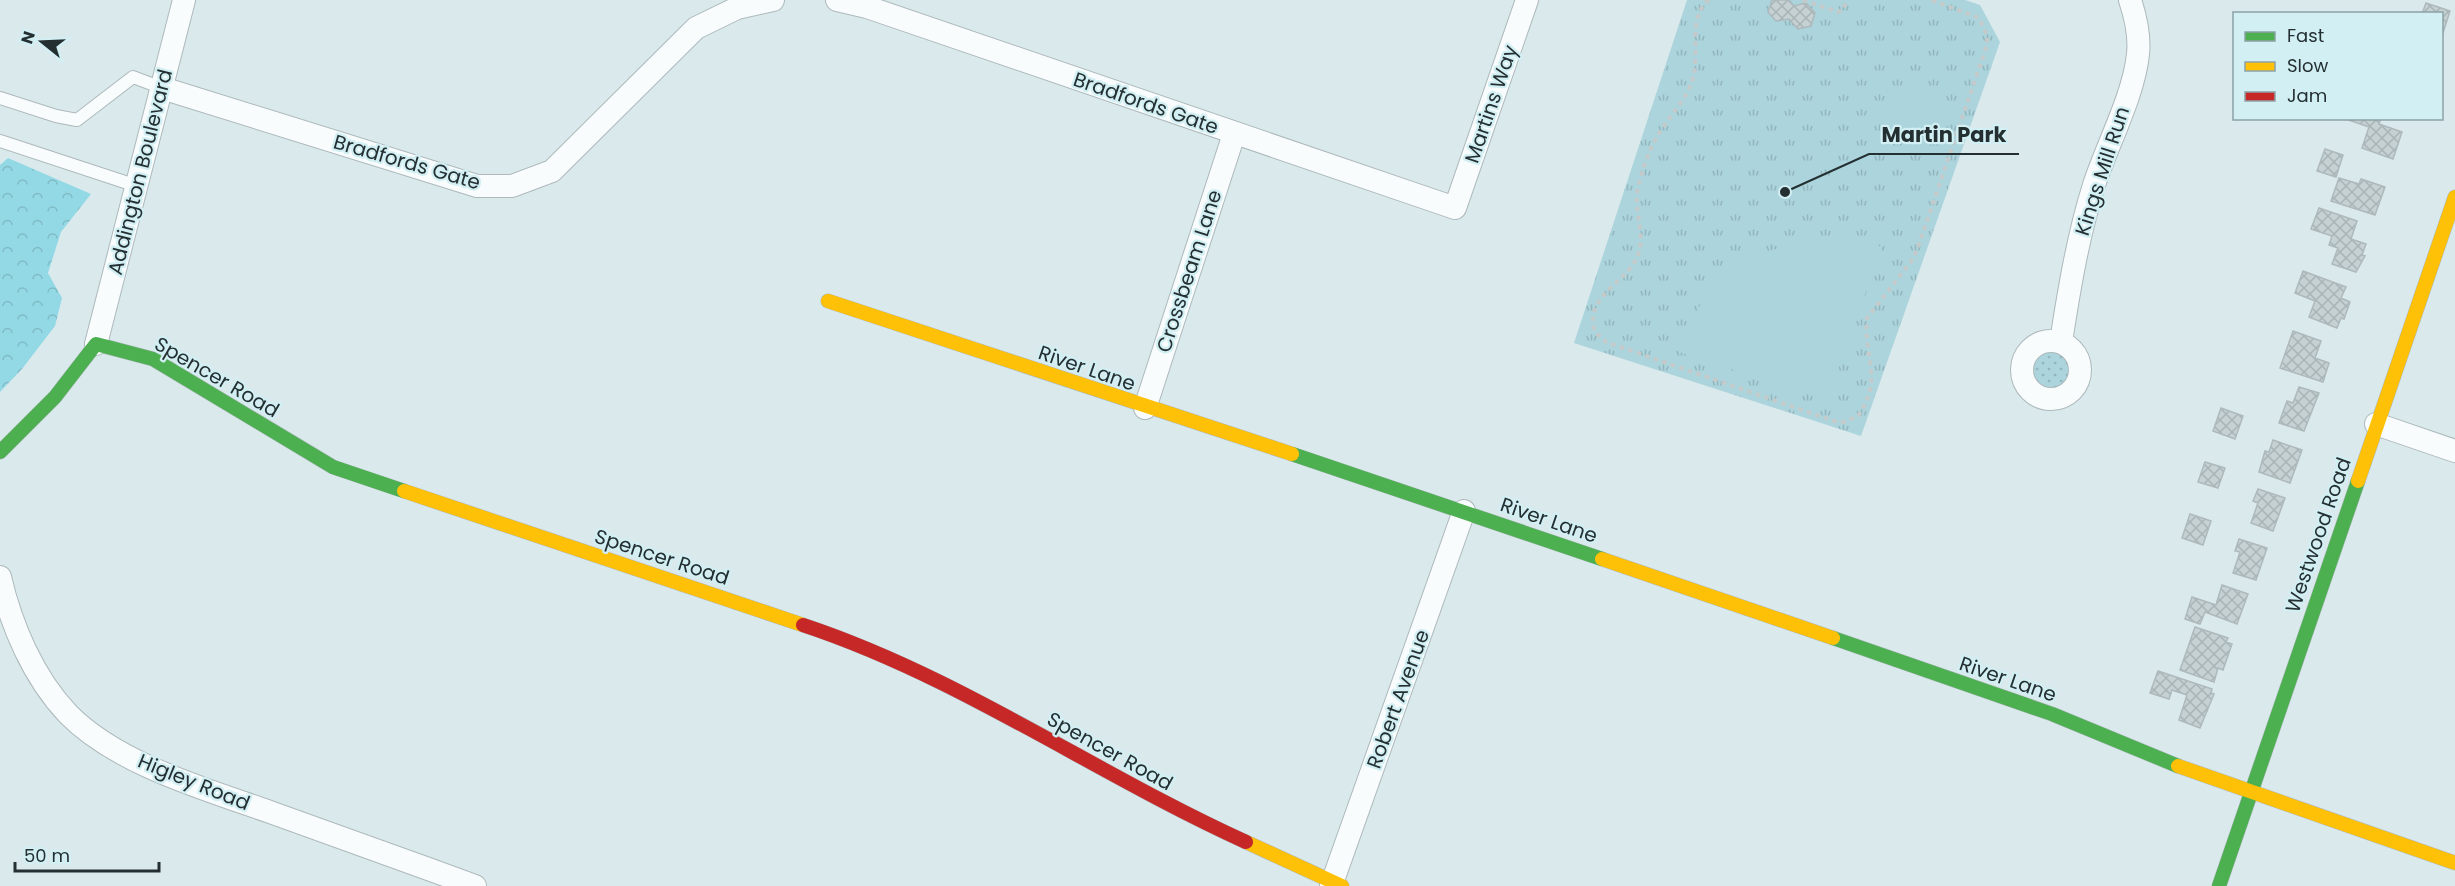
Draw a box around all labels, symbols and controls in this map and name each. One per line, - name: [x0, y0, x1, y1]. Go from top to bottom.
- north arrow: [12, 12, 72, 72]
- legend: [2233, 12, 2443, 120]
- text: Fast: [2287, 23, 2324, 48]
- text: N: [15, 28, 41, 47]
- street label: Martins Way: [1458, 41, 1524, 167]
- text: Slow: [2287, 53, 2329, 78]
- street label: Bradfords Gate: [1070, 65, 1222, 141]
- street label: Addington Boulevard: [101, 66, 179, 278]
- text: Jam: [2287, 83, 2327, 108]
- street label: Kings Mill Run: [2068, 103, 2136, 239]
- callout: Martin Park: [1869, 115, 2019, 154]
- text: Martin Park: [1881, 120, 2007, 149]
- street label: Bradfords Gate: [330, 128, 484, 196]
- street label: Crossbeam Lane: [1150, 186, 1228, 356]
- street label: Spencer Road: [149, 330, 285, 424]
- street label: River Lane: [1035, 338, 1139, 398]
- street label: Westwood Road: [2278, 454, 2358, 616]
- street label: River Lane: [1497, 490, 1601, 550]
- street label: Spencer Road: [591, 522, 733, 592]
- street label: Robert Avenue: [1360, 626, 1436, 772]
- street label: River Lane: [1956, 649, 2060, 709]
- street label: Spencer Road: [1042, 705, 1178, 797]
- street label: Higley Road: [134, 747, 254, 817]
- scale bar: [15, 835, 159, 873]
- text: 50 m: [24, 843, 70, 868]

